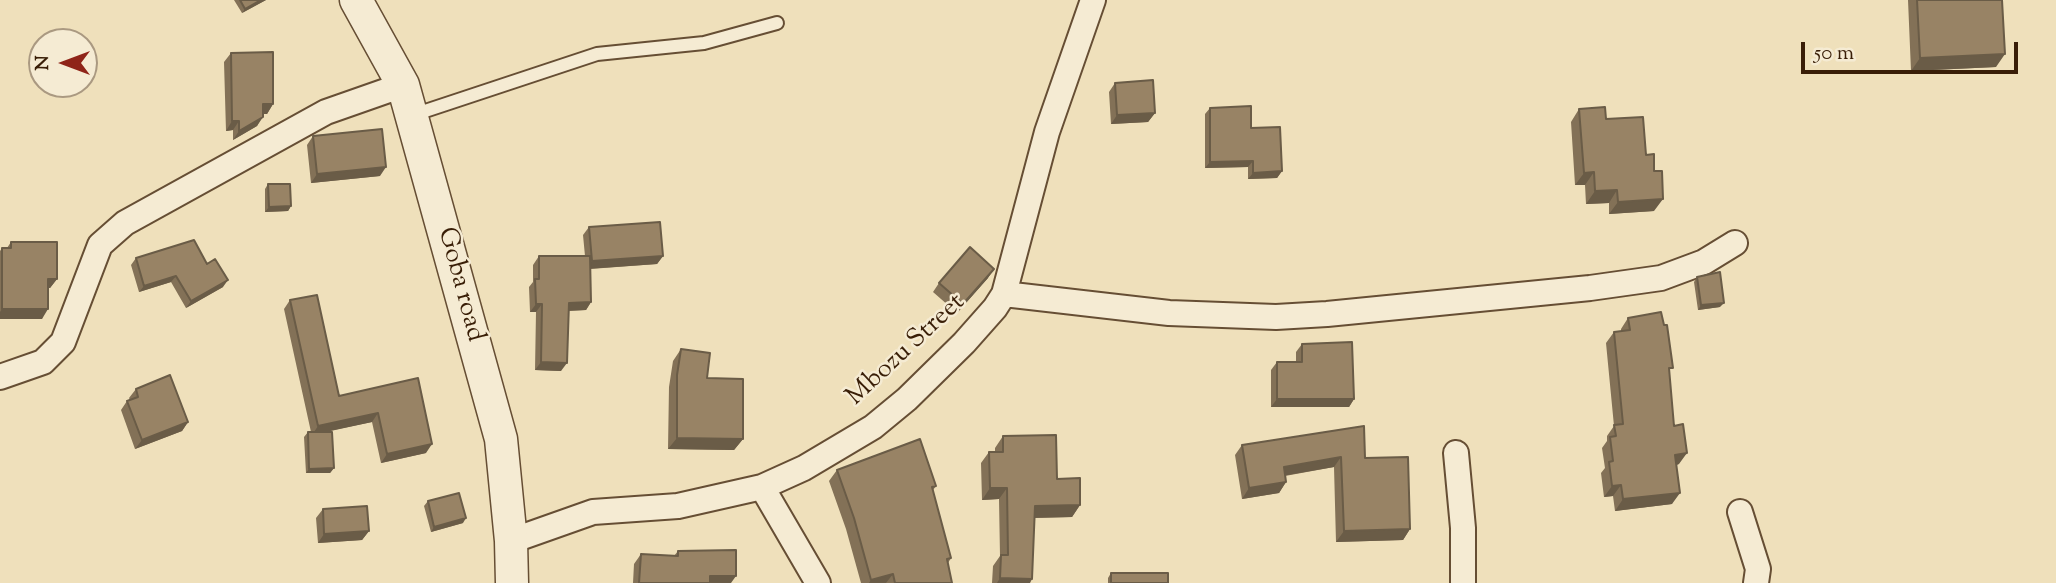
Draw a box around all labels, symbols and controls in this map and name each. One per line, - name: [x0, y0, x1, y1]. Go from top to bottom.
- north arrow: [28, 28, 98, 98]
- scale bar: [1804, 28, 2021, 72]
- text: 50 m: [1814, 39, 1854, 69]
- text: N: [30, 55, 57, 71]
- street label: Goba road: [429, 224, 489, 346]
- street label: Mbozu Street: [841, 288, 973, 414]

